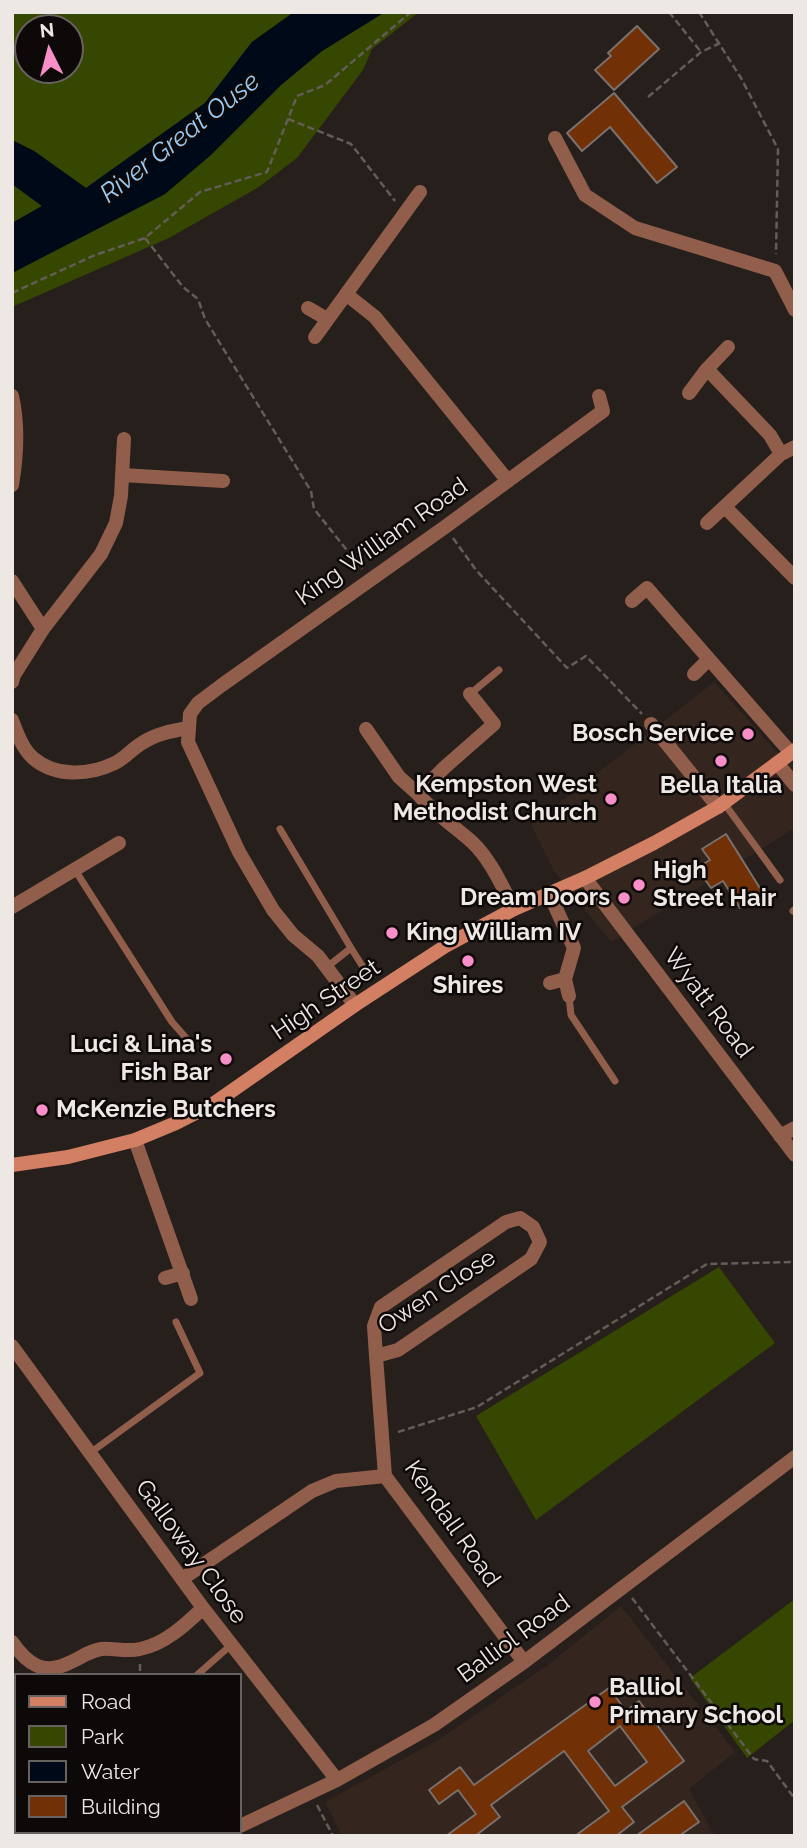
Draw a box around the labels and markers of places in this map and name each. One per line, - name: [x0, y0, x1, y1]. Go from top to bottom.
- place label: Bosch Service: [572, 720, 734, 748]
- marker: Bosch Service: [740, 726, 756, 742]
- marker: Bella Italia: [713, 753, 729, 769]
- place label: Kempston West Methodist Church: [393, 771, 597, 827]
- place label: Bella Italia: [660, 772, 782, 800]
- marker: Kempston West Methodist Church: [603, 791, 619, 807]
- place label: High Street Hair: [653, 857, 776, 913]
- marker: High Street Hair: [631, 877, 647, 893]
- place label: Dream Doors: [460, 884, 610, 912]
- marker: Dream Doors: [616, 890, 632, 906]
- place label: King William IV: [406, 919, 581, 947]
- marker: King William IV: [384, 925, 400, 941]
- marker: Shires: [460, 953, 476, 969]
- place label: Shires: [433, 972, 503, 1000]
- place label: Luci & Lina's Fish Bar: [70, 1031, 212, 1087]
- marker: Luci & Lina's Fish Bar: [218, 1051, 234, 1067]
- place label: McKenzie Butchers: [56, 1096, 276, 1124]
- marker: McKenzie Butchers: [34, 1102, 50, 1118]
- place label: Balliol Primary School: [609, 1674, 783, 1730]
- marker: Balliol Primary School: [587, 1694, 603, 1710]

